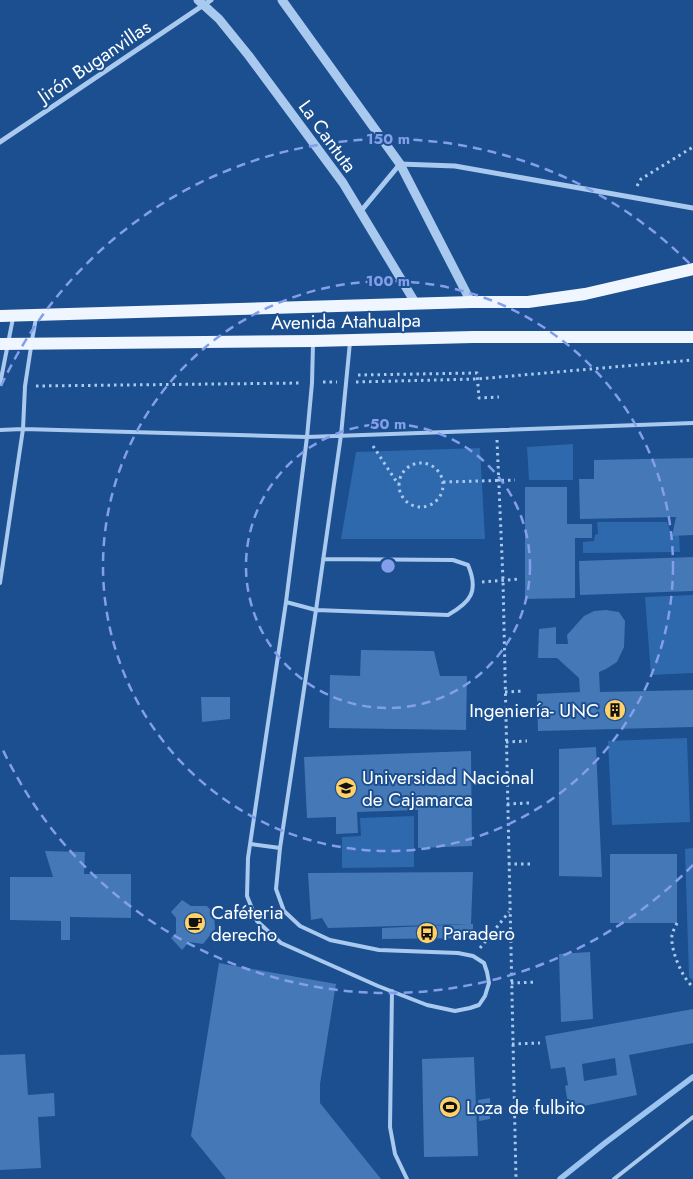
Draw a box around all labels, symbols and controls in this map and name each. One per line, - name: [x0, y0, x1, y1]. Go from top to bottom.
- street label: Jirón Buganvillas: [30, 13, 156, 111]
- street label: La Cantuta: [292, 94, 363, 178]
- text: 150 m: [366, 128, 410, 150]
- text: 100 m: [366, 270, 410, 292]
- street label: Avenida Atahualpa: [271, 307, 421, 336]
- text: 50 m: [370, 413, 406, 435]
- centre of rings: [379, 557, 397, 575]
- place label: Ingeniería- UNC: [469, 697, 599, 724]
- building icon: Ingeniería- UNC: [603, 698, 627, 722]
- place label: Universidad Nacional de Cajamarca: [362, 764, 534, 813]
- school or university icon: Universidad Nacional de Cajamarca: [334, 776, 358, 800]
- place label: Caféteria derecho: [211, 899, 283, 948]
- cafe icon: Caféteria derecho: [183, 911, 207, 935]
- place label: Paradero: [443, 920, 515, 947]
- bus stop icon: Paradero: [415, 921, 439, 945]
- place label: Loza de fulbito: [466, 1094, 585, 1121]
- sports icon: Loza de fulbito: [438, 1095, 462, 1119]

